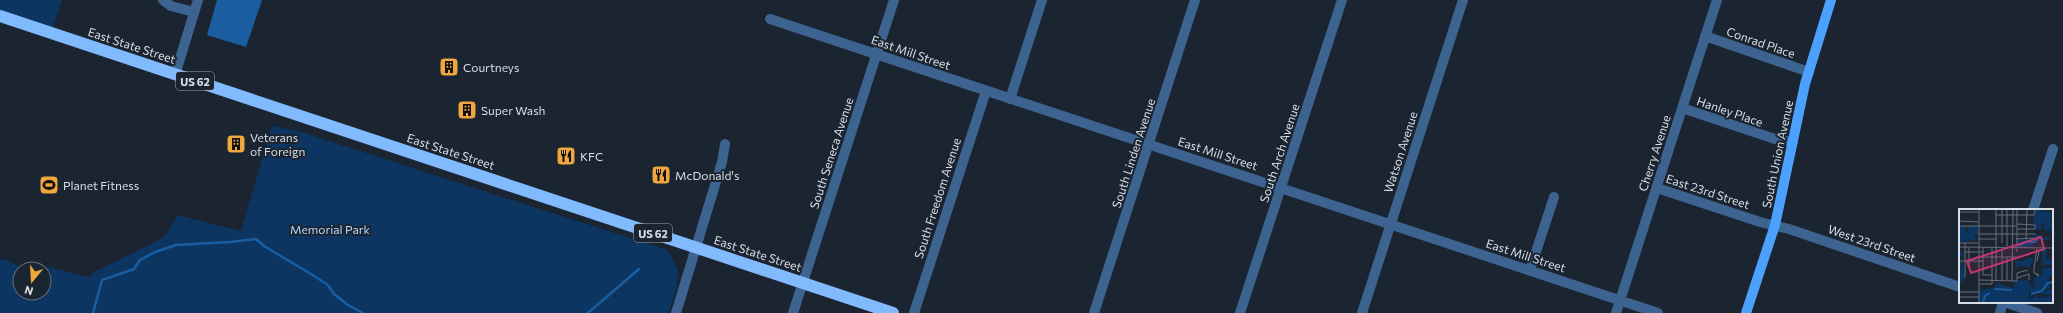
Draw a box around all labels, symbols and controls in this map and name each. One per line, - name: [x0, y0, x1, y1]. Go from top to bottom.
- street label: East State Street: [86, 24, 178, 66]
- street label: Conrad Place: [1725, 24, 1797, 60]
- street label: East Mill Street: [870, 32, 953, 72]
- building icon: Courtneys: [438, 56, 460, 78]
- place label: Courtneys: [463, 60, 519, 74]
- road number: US 62: [176, 72, 214, 90]
- street label: Hanley Place: [1695, 93, 1765, 129]
- street label: South Seneca Avenue: [806, 96, 856, 210]
- street label: South Linden Avenue: [1109, 96, 1157, 210]
- building icon: Super Wash: [456, 99, 478, 121]
- street label: South Union Avenue: [1759, 99, 1795, 209]
- street label: South Arch Avenue: [1256, 102, 1302, 204]
- place label: Super Wash: [481, 103, 545, 117]
- street label: Watson Avenue: [1380, 110, 1420, 194]
- street label: Cherry Avenue: [1635, 113, 1673, 193]
- place label: Veterans of Foreign: [250, 130, 305, 158]
- street label: East State Street: [405, 130, 497, 172]
- building icon: Veterans of Foreign: [225, 133, 247, 155]
- street label: East Mill Street: [1176, 134, 1260, 172]
- street label: South Freedom Avenue: [911, 136, 963, 260]
- restaurant icon: KFC: [555, 145, 577, 167]
- place label: KFC: [580, 149, 603, 163]
- restaurant icon: McDonald's: [650, 164, 672, 186]
- place label: McDonald's: [675, 168, 739, 182]
- street label: East 23rd Street: [1664, 171, 1752, 211]
- sports icon: Planet Fitness: [38, 174, 60, 196]
- place label: Planet Fitness: [63, 178, 139, 192]
- inset map: [1959, 209, 2053, 303]
- street label: West 23rd Street: [1826, 221, 1918, 265]
- park label: Memorial Park: [290, 222, 371, 236]
- road number: US 62: [634, 224, 672, 242]
- street label: East State Street: [712, 232, 804, 274]
- street label: East Mill Street: [1484, 236, 1568, 274]
- north arrow: [12, 261, 52, 301]
- text: N: [23, 284, 35, 298]

